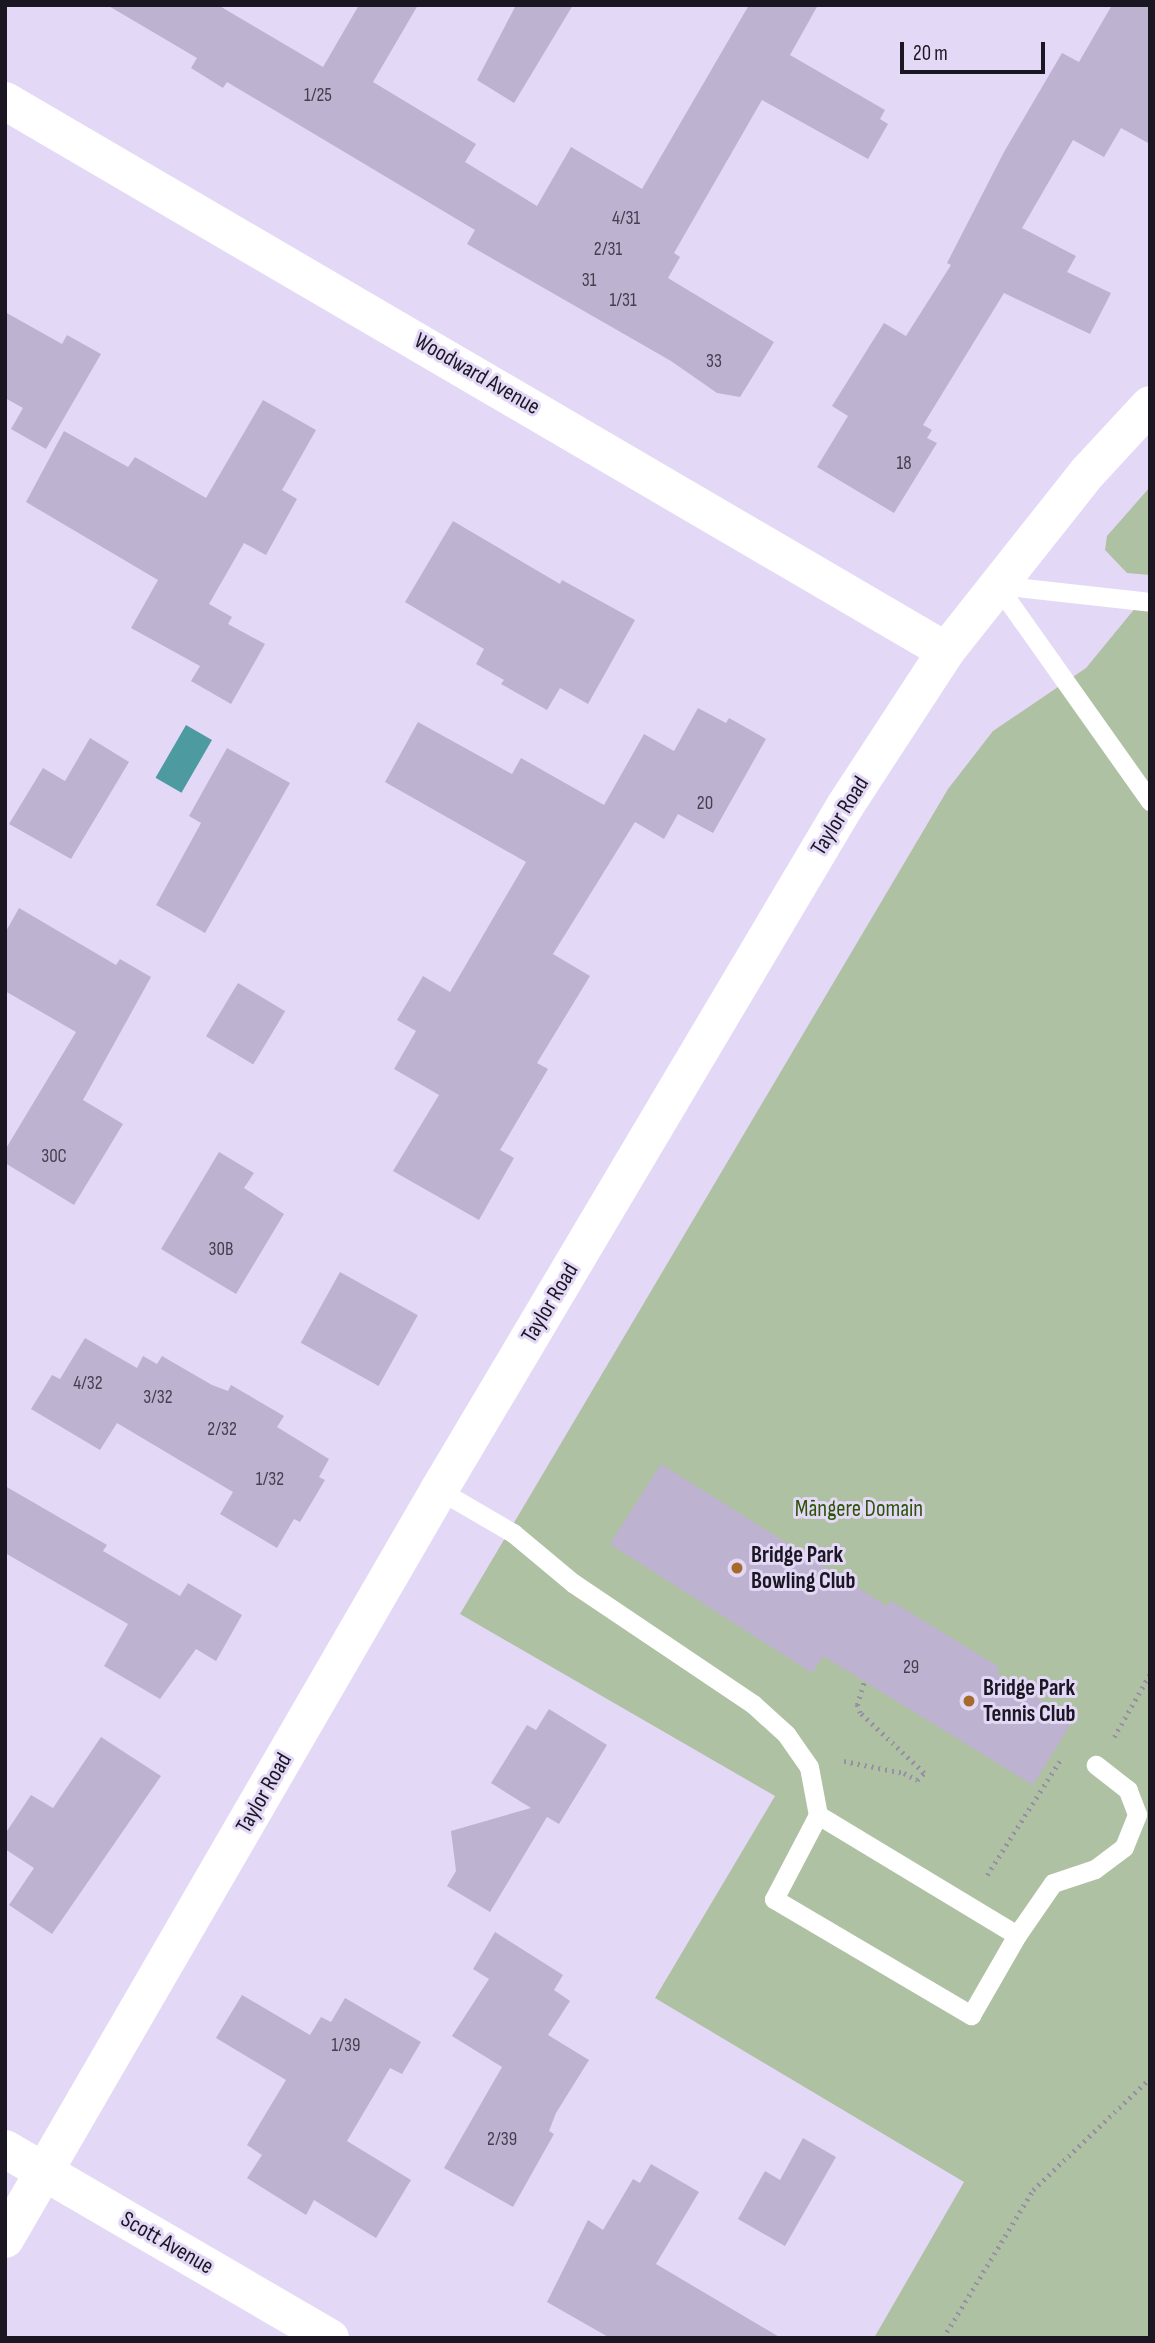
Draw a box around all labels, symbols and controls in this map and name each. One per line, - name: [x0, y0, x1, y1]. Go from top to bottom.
- scale bar: [903, 28, 1048, 72]
- text: 20 m: [913, 41, 948, 66]
- house number: 1/25: [304, 85, 332, 107]
- house number: 4/31: [612, 208, 640, 230]
- house number: 2/31: [594, 239, 622, 261]
- house number: 31: [582, 270, 596, 292]
- house number: 1/31: [609, 290, 637, 312]
- street label: Woodward Avenue: [409, 327, 545, 421]
- house number: 33: [706, 351, 722, 373]
- house number: 18: [897, 453, 911, 475]
- street label: Taylor Road: [805, 771, 875, 861]
- house number: 20: [697, 793, 713, 815]
- house number: 30C: [41, 1146, 67, 1168]
- house number: 30B: [209, 1239, 233, 1261]
- street label: Taylor Road: [516, 1258, 584, 1348]
- house number: 4/32: [73, 1373, 103, 1395]
- house number: 3/32: [143, 1387, 173, 1409]
- house number: 2/32: [207, 1419, 237, 1441]
- house number: 1/32: [256, 1469, 284, 1491]
- park label: Māngere Domain: [795, 1495, 923, 1523]
- place label: Bridge Park Bowling Club: [751, 1541, 855, 1595]
- marker: Bridge Park Bowling Club: [729, 1560, 745, 1576]
- house number: 29: [903, 1657, 919, 1679]
- place label: Bridge Park Tennis Club: [983, 1674, 1075, 1728]
- marker: Bridge Park Tennis Club: [961, 1693, 977, 1709]
- street label: Taylor Road: [230, 1748, 298, 1838]
- house number: 1/39: [332, 2035, 360, 2057]
- house number: 2/39: [487, 2129, 517, 2151]
- street label: Scott Avenue: [116, 2205, 218, 2281]

